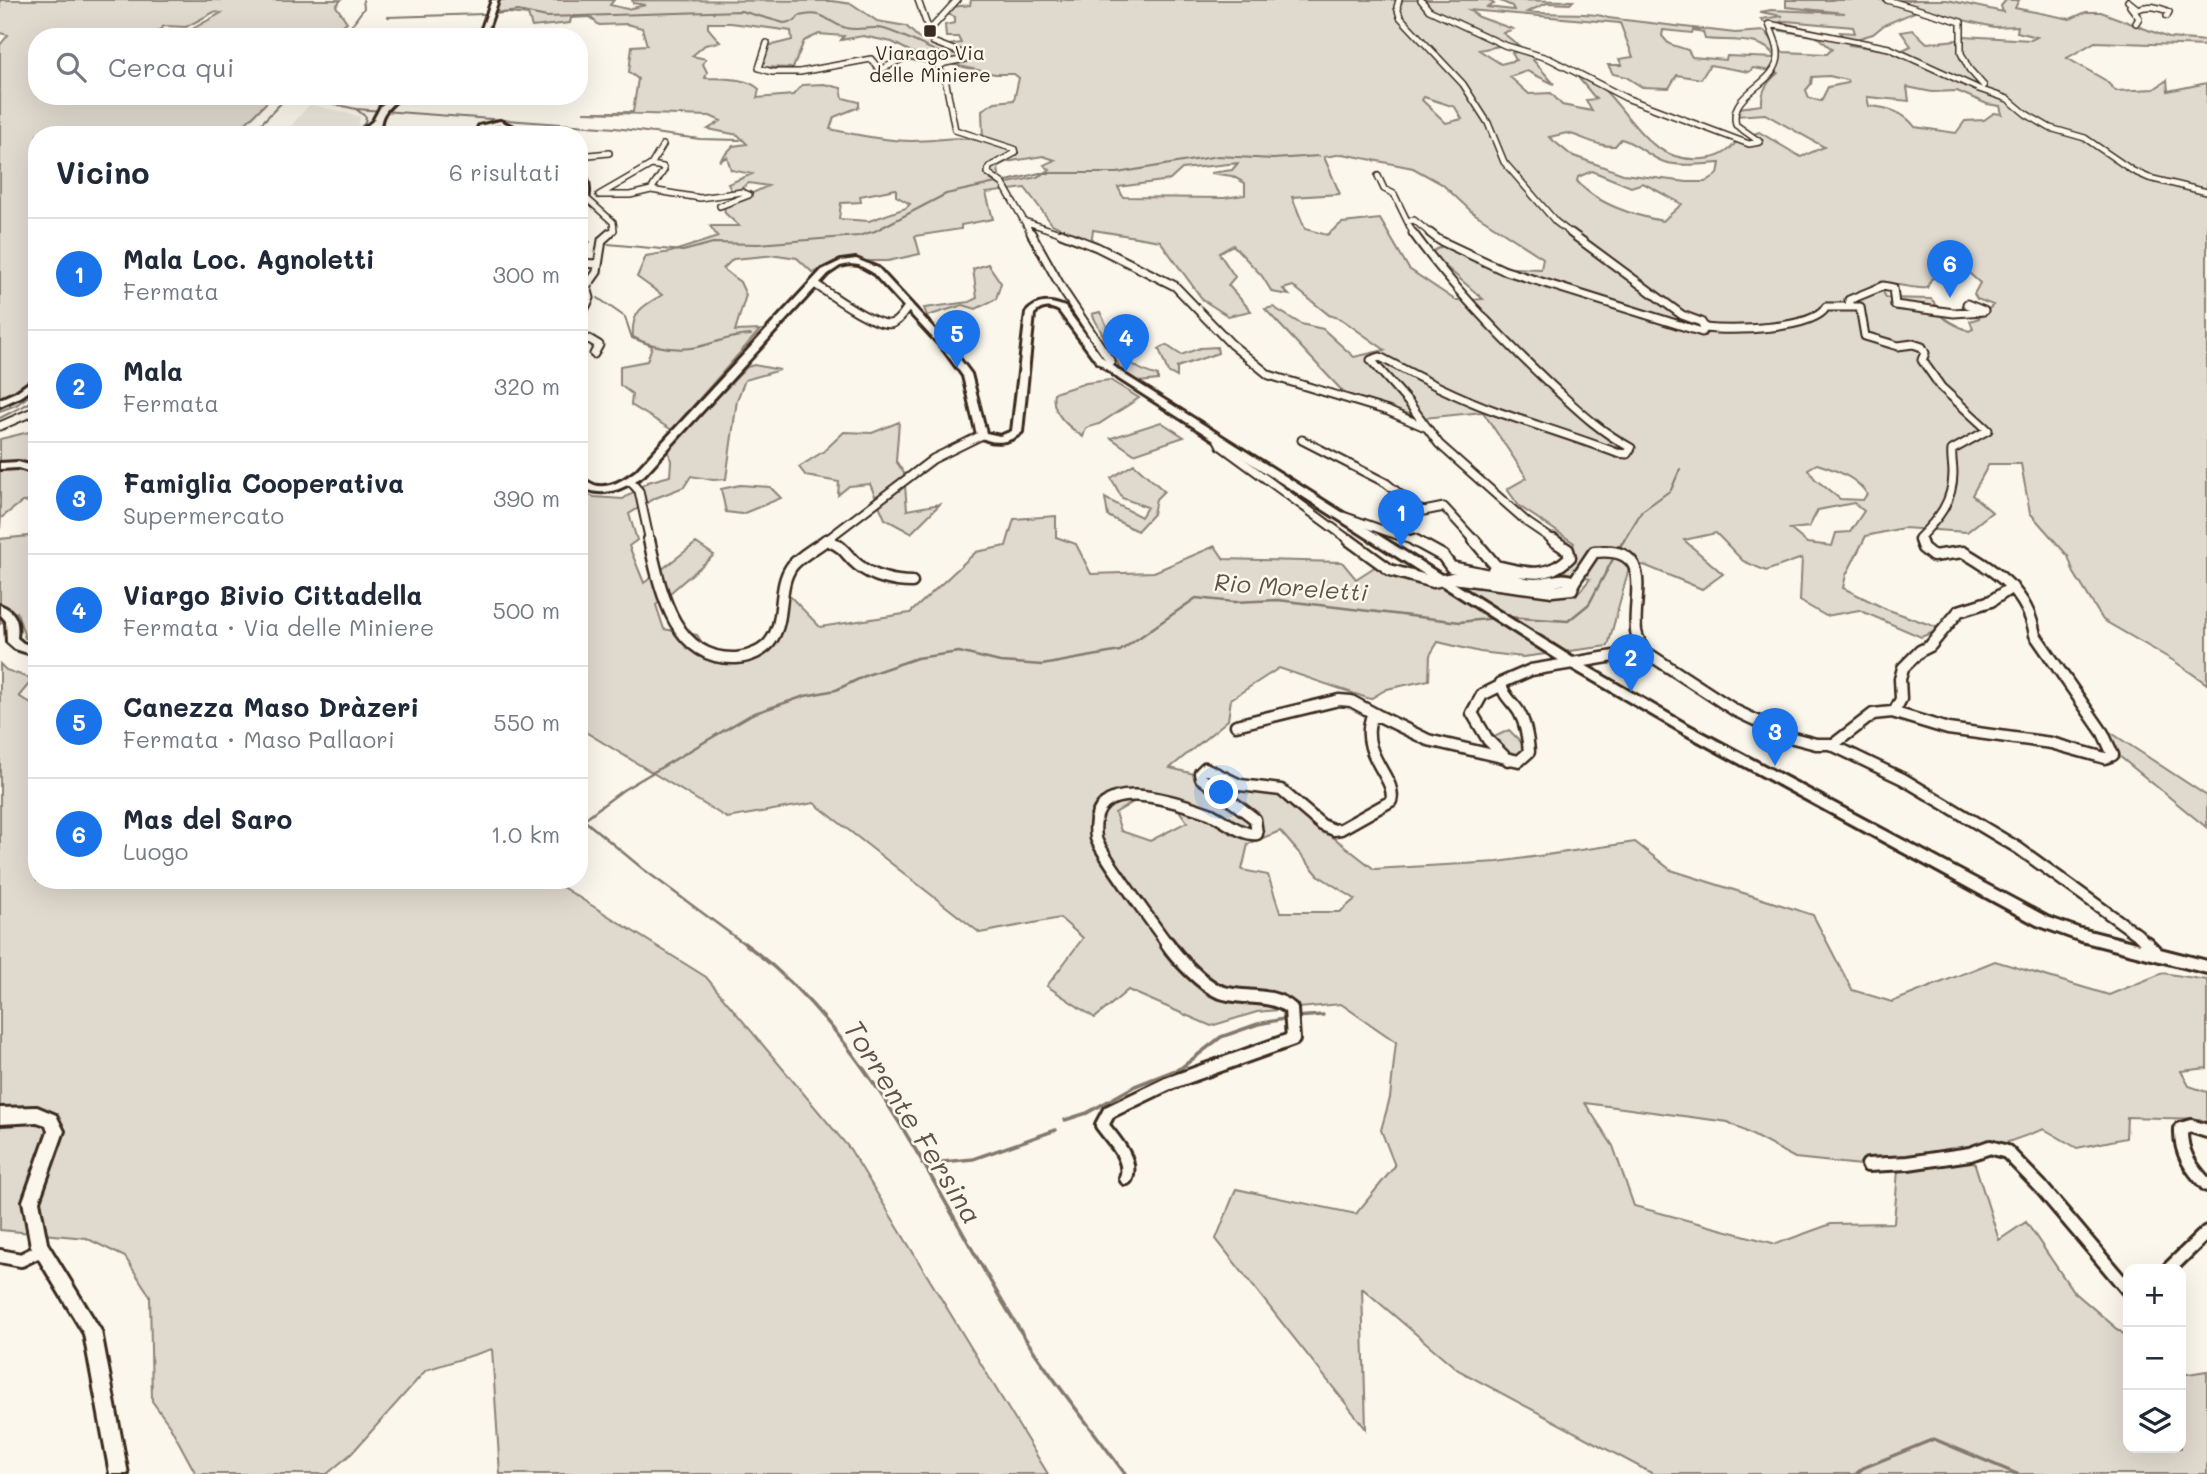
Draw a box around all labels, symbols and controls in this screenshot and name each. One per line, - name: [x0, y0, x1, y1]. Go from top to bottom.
- marker: Viarago Via delle Miniere: [922, 23, 938, 39]
- search box: [28, 28, 588, 105]
- place label: Viarago Via delle Miniere: [869, 40, 991, 87]
- icon: search: [52, 48, 90, 86]
- text: Cerca qui: [108, 50, 234, 84]
- text: Vicino: [56, 152, 150, 192]
- text: 6 risultati: [449, 157, 560, 187]
- pin: 6: [1927, 240, 1973, 298]
- text: Mala Loc. Agnoletti: [123, 242, 375, 276]
- text: 1: [74, 259, 84, 289]
- text: 300 m: [492, 259, 560, 289]
- text: Fermata: [123, 276, 219, 306]
- pin: 5: [934, 310, 980, 368]
- pin: 4: [1103, 314, 1149, 372]
- text: Mala: [123, 354, 183, 388]
- text: 2: [73, 371, 85, 401]
- text: 320 m: [494, 371, 560, 401]
- text: Fermata: [123, 388, 219, 418]
- text: Famiglia Cooperativa: [123, 466, 404, 500]
- text: 3: [72, 483, 86, 513]
- text: 390 m: [493, 483, 560, 513]
- pin: 1: [1378, 489, 1424, 547]
- text: Supermercato: [123, 500, 284, 530]
- water label: Rio Moreletti: [1213, 566, 1370, 607]
- text: Viargo Bivio Cittadella: [123, 578, 423, 612]
- text: 4: [72, 595, 86, 625]
- text: 500 m: [493, 595, 560, 625]
- text: Fermata · Via delle Miniere: [123, 612, 434, 642]
- pin: 2: [1608, 634, 1654, 692]
- text: Canezza Maso Dràzeri: [123, 690, 419, 724]
- text: 5: [72, 707, 86, 737]
- text: 550 m: [493, 707, 560, 737]
- pin: 3: [1752, 708, 1798, 766]
- text: Fermata · Maso Pallaori: [123, 724, 395, 754]
- your location: [1204, 775, 1238, 809]
- text: Mas del Saro: [123, 802, 292, 836]
- text: 6: [72, 819, 86, 849]
- text: 1.0 km: [491, 819, 560, 849]
- text: Luogo: [123, 836, 188, 866]
- water label: Torrente Fersina: [837, 1013, 991, 1230]
- map controls: [2123, 1264, 2186, 1453]
- button: +: [2123, 1264, 2186, 1327]
- button: −: [2123, 1327, 2186, 1390]
- button: layers: [2123, 1390, 2186, 1453]

